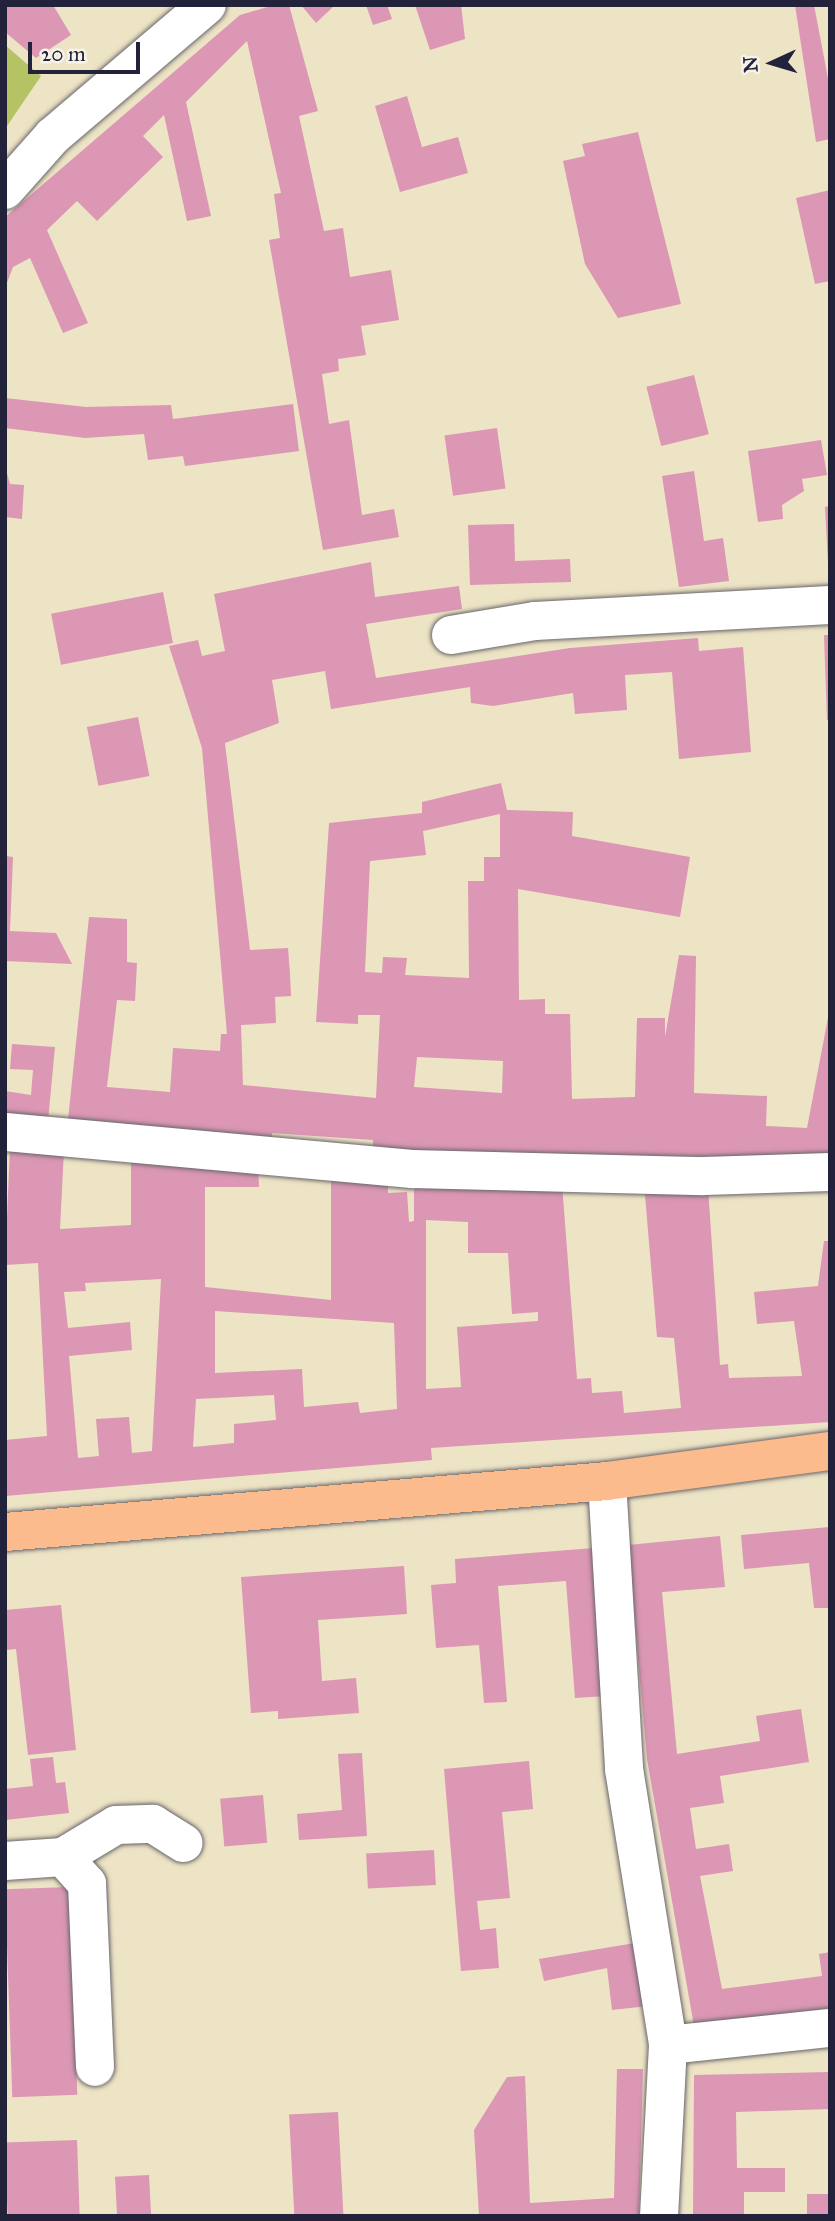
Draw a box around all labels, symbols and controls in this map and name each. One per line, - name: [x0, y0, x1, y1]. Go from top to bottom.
- scale bar: [32, 28, 144, 72]
- north arrow: [737, 28, 807, 98]
- text: 20 m: [41, 41, 86, 67]
- text: N: [739, 56, 763, 73]

